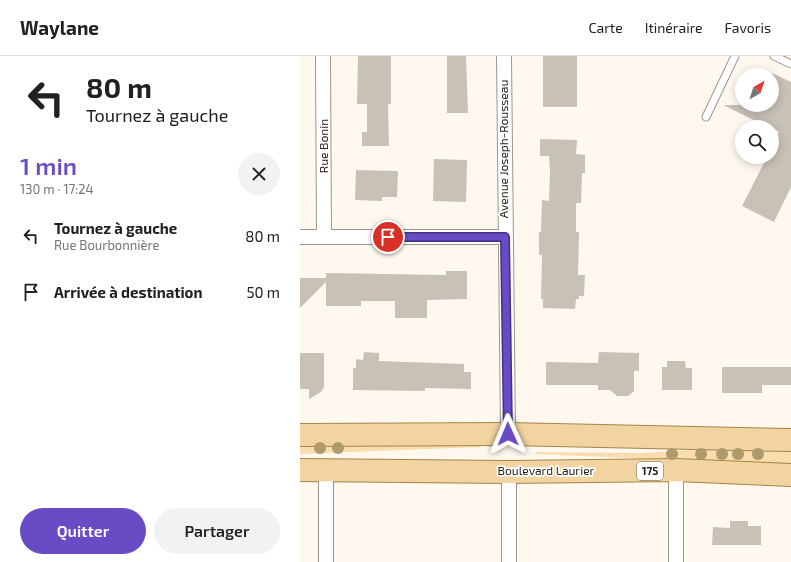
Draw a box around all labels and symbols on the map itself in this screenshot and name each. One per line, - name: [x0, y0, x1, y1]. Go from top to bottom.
- north arrow: [735, 68, 779, 112]
- street label: Avenue Joseph-Rousseau: [496, 80, 510, 218]
- street label: Rue Bonin: [316, 119, 330, 173]
- pin: [371, 220, 405, 254]
- position arrow: [487, 413, 529, 455]
- road number: 175: [637, 462, 663, 480]
- street label: Boulevard Laurier: [498, 463, 595, 477]

